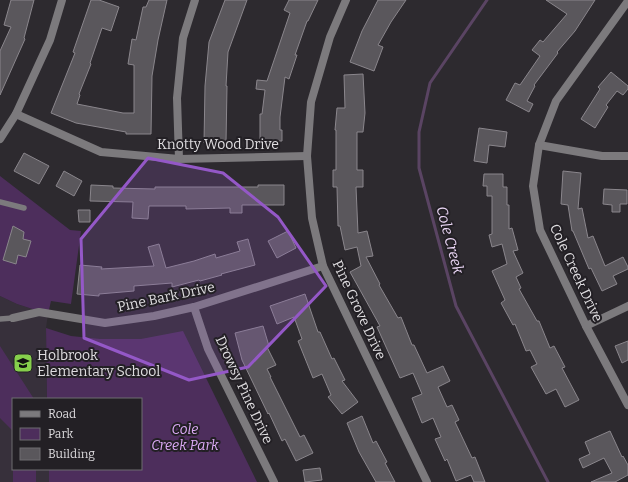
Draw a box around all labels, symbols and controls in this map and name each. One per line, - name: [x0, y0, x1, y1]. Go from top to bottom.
- street label: Knotty Wood Drive: [157, 136, 279, 153]
- water label: Cole Creek: [432, 204, 468, 277]
- street label: Cole Creek Drive: [546, 221, 606, 325]
- street label: Pine Grove Drive: [329, 258, 389, 362]
- street label: Pine Bark Drive: [116, 278, 216, 316]
- street label: Drowsy Pine Drive: [212, 333, 276, 447]
- place label: Holbrook Elementary School: [37, 347, 160, 380]
- school or university icon: Holbrook Elementary School: [12, 352, 34, 374]
- legend: [12, 398, 142, 470]
- text: Road: [48, 407, 76, 421]
- park label: Cole Creek Park: [151, 421, 219, 454]
- text: Park: [48, 427, 74, 441]
- text: Building: [48, 447, 95, 461]

